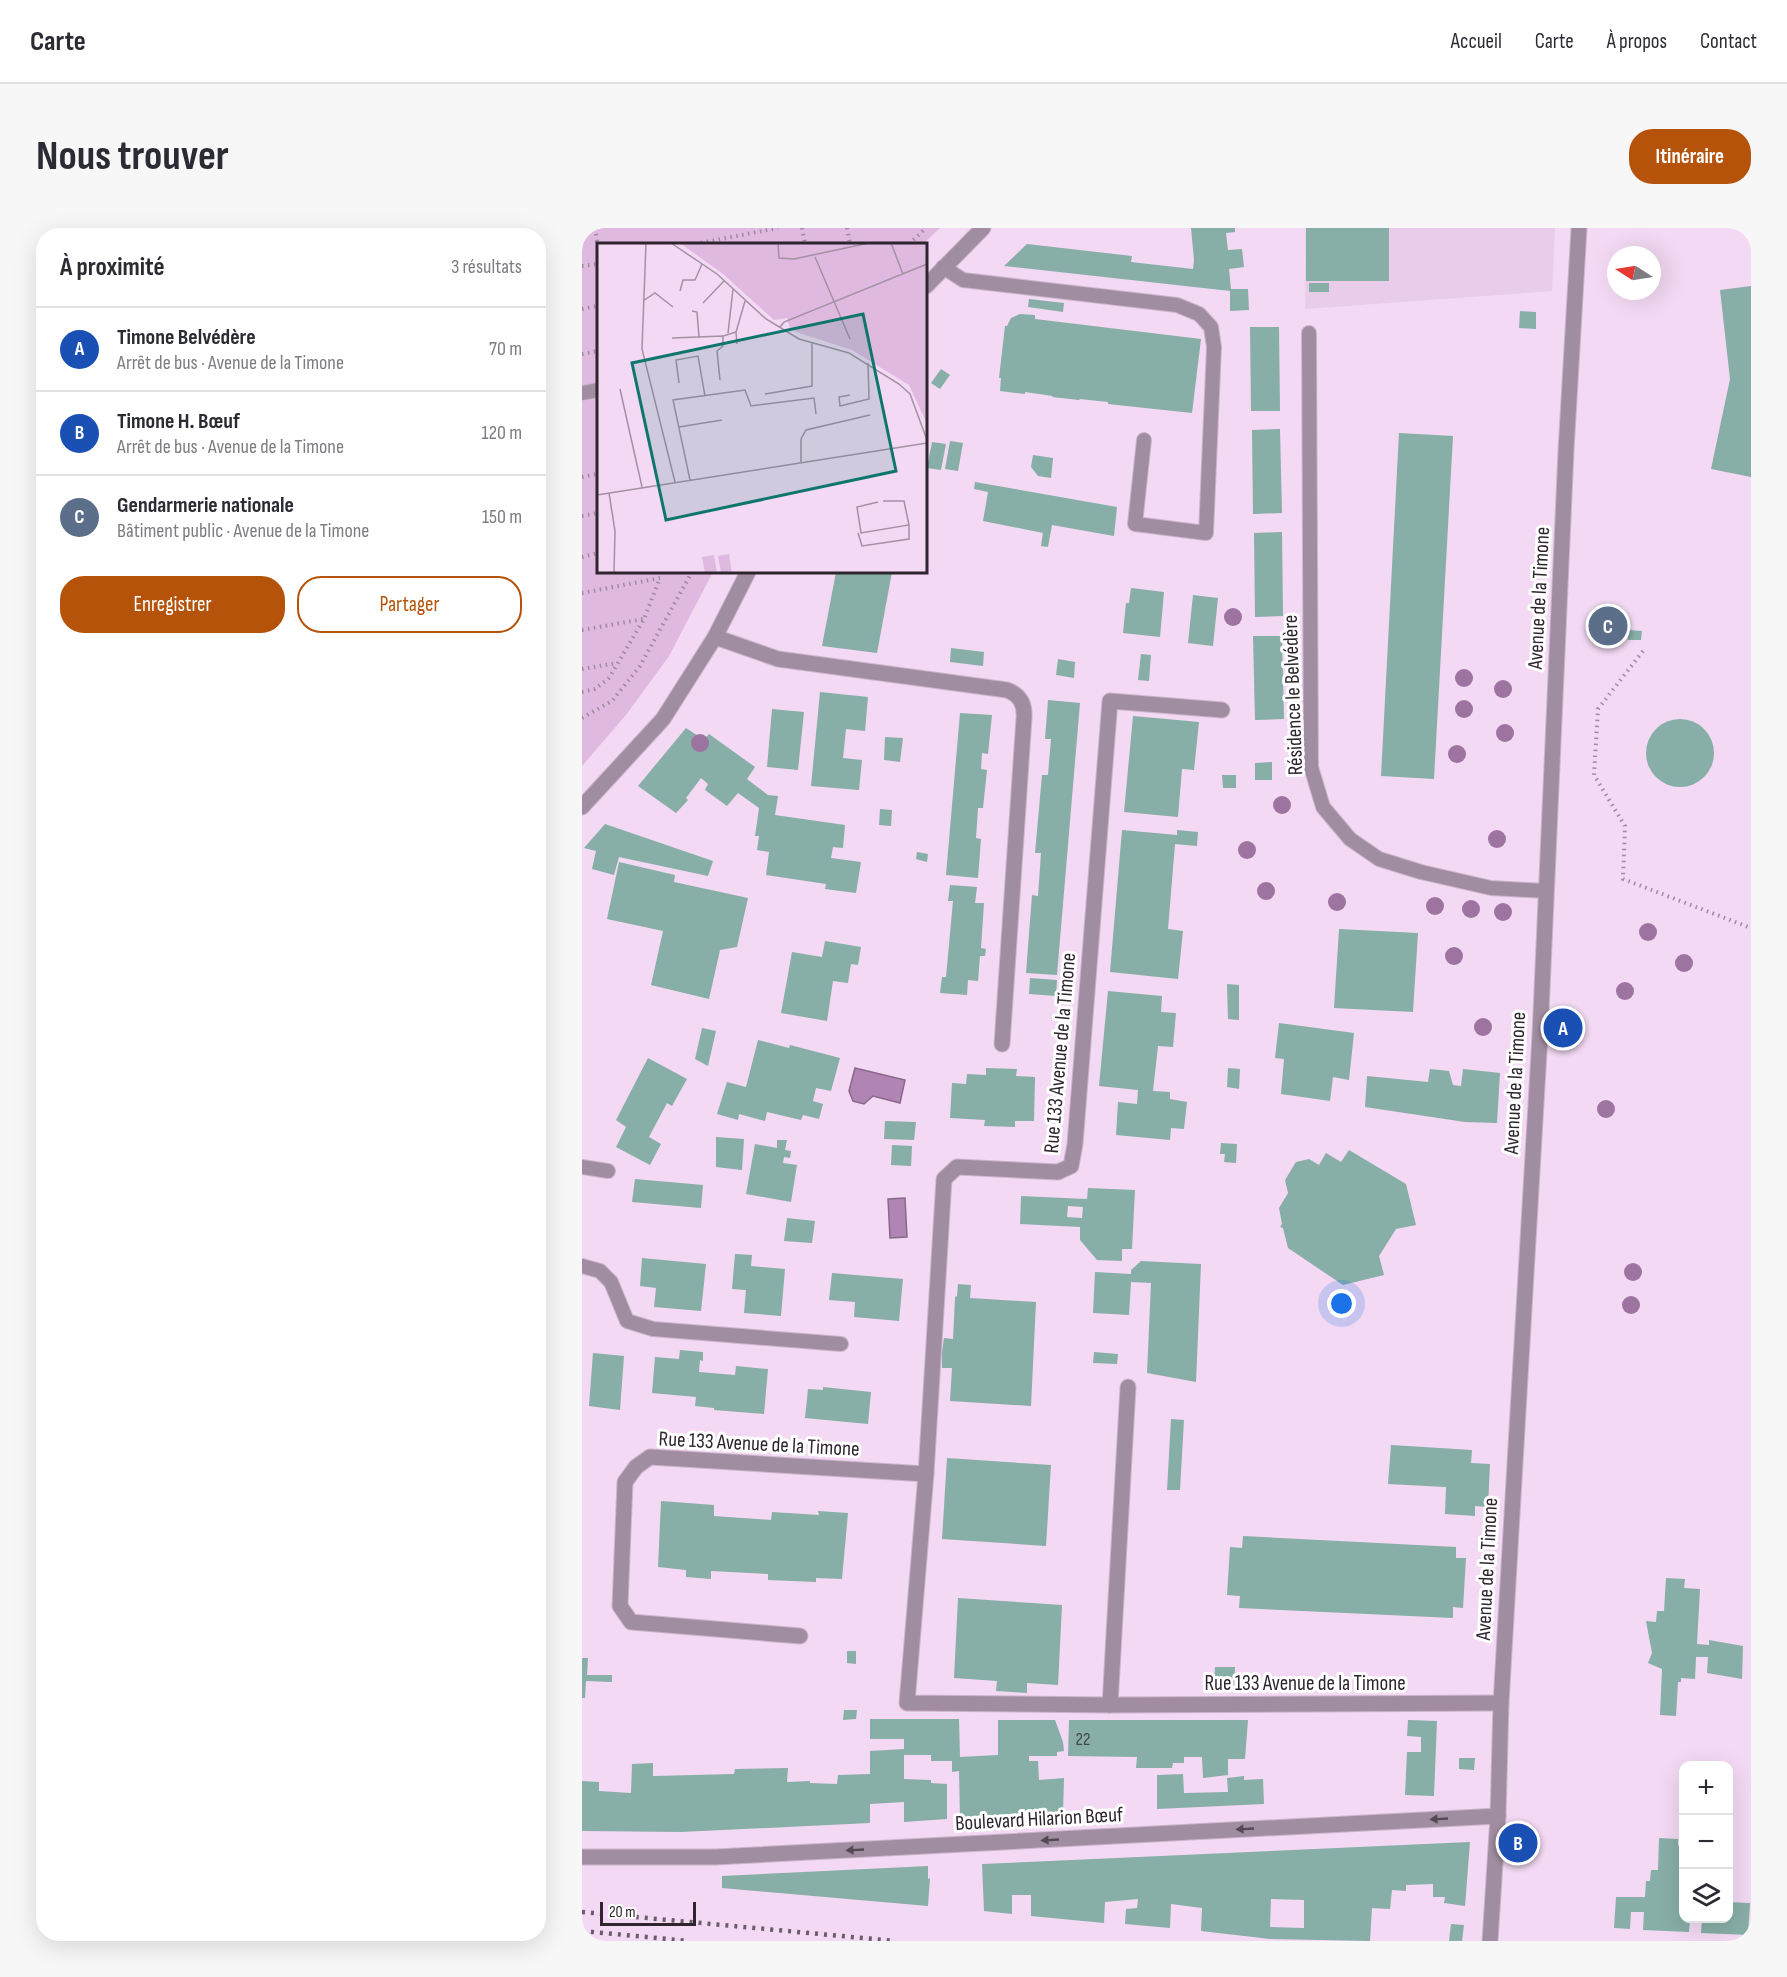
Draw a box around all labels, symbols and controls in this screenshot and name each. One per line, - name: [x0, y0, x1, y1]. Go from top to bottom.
- text: Carte: [30, 25, 86, 58]
- text: Accueil: [1451, 29, 1502, 54]
- text: Carte: [1535, 29, 1574, 54]
- text: À propos: [1607, 29, 1667, 54]
- text: Contact: [1700, 29, 1757, 54]
- button: Itinéraire: [1629, 129, 1751, 184]
- text: Nous trouver: [36, 131, 229, 182]
- inset map: [597, 243, 927, 573]
- north arrow: [1607, 246, 1661, 300]
- text: À proximité: [60, 252, 165, 283]
- text: 3 résultats: [451, 255, 522, 279]
- text: Timone Belvédère: [117, 324, 256, 351]
- text: A: [75, 337, 84, 361]
- text: 70 m: [489, 337, 522, 361]
- text: Arrêt de bus · Avenue de la Timone: [117, 351, 344, 375]
- text: Timone H. Bœuf: [117, 408, 240, 435]
- text: B: [75, 421, 84, 445]
- text: 120 m: [482, 421, 522, 445]
- text: Arrêt de bus · Avenue de la Timone: [117, 435, 344, 459]
- text: Gendarmerie nationale: [117, 492, 294, 519]
- text: C: [74, 505, 85, 529]
- text: 150 m: [482, 505, 522, 529]
- text: Bâtiment public · Avenue de la Timone: [117, 519, 369, 543]
- street label: Avenue de la Timone: [1523, 526, 1555, 671]
- button: Enregistrer: [60, 576, 285, 633]
- button: Partager: [297, 576, 522, 633]
- pin: C: [1588, 604, 1628, 648]
- street label: Résidence le Belvédère: [1278, 614, 1308, 776]
- street label: Rue 133 Avenue de la Timone: [1039, 952, 1081, 1154]
- pin: A: [1544, 1006, 1582, 1050]
- street label: Avenue de la Timone: [1499, 1011, 1531, 1156]
- your location: [1327, 1289, 1356, 1318]
- street label: Rue 133 Avenue de la Timone: [658, 1426, 860, 1462]
- street label: Avenue de la Timone: [1471, 1497, 1503, 1642]
- street label: Rue 133 Avenue de la Timone: [1204, 1671, 1406, 1696]
- house number: 22: [1076, 1729, 1090, 1750]
- map controls: [1679, 1761, 1733, 1923]
- button: +: [1679, 1761, 1733, 1815]
- street label: Boulevard Hilarion Bœuf: [954, 1802, 1124, 1836]
- one-way arrow: [1430, 1815, 1449, 1824]
- button: −: [1679, 1815, 1733, 1869]
- pin: B: [1498, 1820, 1538, 1866]
- one-way arrow: [1235, 1825, 1254, 1834]
- one-way arrow: [1040, 1835, 1059, 1844]
- one-way arrow: [846, 1845, 865, 1854]
- button: layers: [1679, 1869, 1733, 1923]
- scale bar: [600, 1899, 696, 1926]
- text: 20 m: [609, 1903, 636, 1922]

